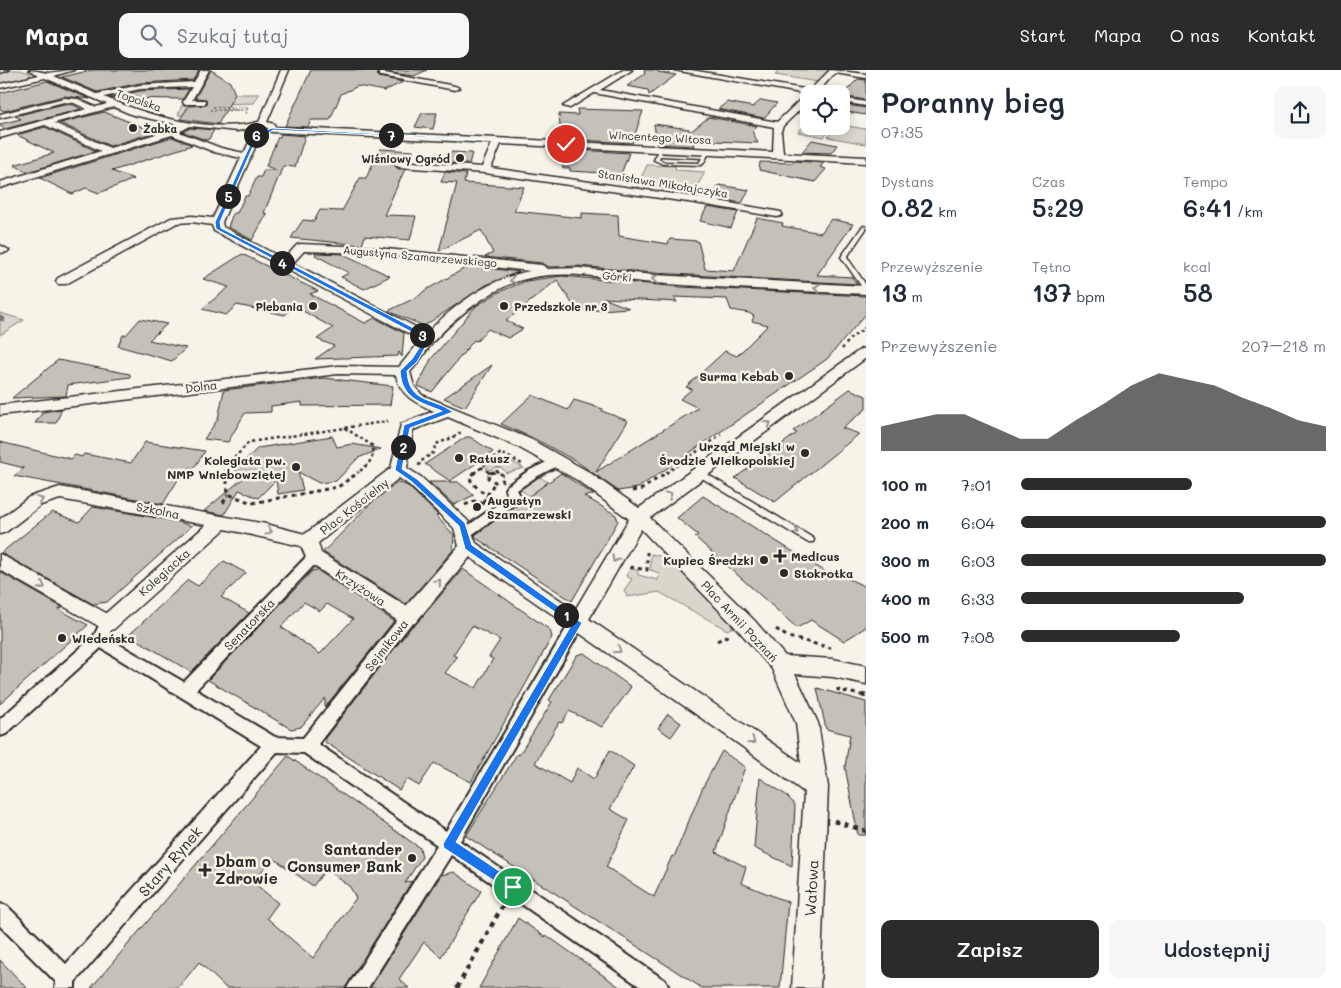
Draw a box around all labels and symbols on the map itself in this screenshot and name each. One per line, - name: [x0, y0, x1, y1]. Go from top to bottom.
- street label: Topolska: [114, 85, 164, 115]
- place label: Żabka: [143, 121, 177, 136]
- marker: Żabka: [127, 122, 139, 134]
- pin: 6: [244, 122, 268, 148]
- pin: 7: [378, 122, 404, 148]
- pin: [545, 123, 587, 165]
- street label: Wincentego Witosa: [608, 127, 712, 147]
- place label: Wiśniowy Ogród: [361, 151, 450, 166]
- marker: Wiśniowy Ogród: [454, 152, 466, 164]
- street label: Stanisława Mikołajczyka: [597, 165, 729, 201]
- pin: 5: [216, 184, 240, 208]
- street label: Augustyna Szamarzewskiego: [342, 242, 498, 270]
- pin: 4: [270, 250, 294, 276]
- street label: Górki: [602, 267, 632, 285]
- one-way arrow: [651, 273, 659, 284]
- one-way arrow: [508, 274, 517, 285]
- one-way arrow: [813, 283, 821, 293]
- place label: Plebania: [255, 299, 303, 314]
- place label: Przedszkole nr 3: [514, 299, 608, 314]
- marker: Plebania: [307, 300, 319, 312]
- marker: Przedszkole nr 3: [498, 300, 510, 312]
- pin: 3: [410, 322, 434, 348]
- place label: Surma Kebab: [699, 368, 779, 384]
- marker: Surma Kebab: [783, 370, 795, 382]
- street label: Dolna: [184, 376, 218, 396]
- one-way arrow: [762, 421, 772, 430]
- pin: 2: [390, 434, 416, 460]
- place label: Urząd Miejski w Środzie Wielkopolskiej: [659, 438, 795, 468]
- marker: Urząd Miejski w Środzie Wielkopolskiej: [799, 447, 811, 459]
- place label: Ratusz: [469, 450, 510, 466]
- place label: Kolegiata pw. NMP Wniebowziętej: [167, 452, 286, 482]
- marker: Ratusz: [453, 452, 465, 464]
- marker: Kolegiata pw. NMP Wniebowziętej: [290, 461, 302, 473]
- street label: Plac Kościelny: [316, 474, 392, 538]
- place label: Augustyn Szamarzewski: [487, 492, 572, 522]
- one-way arrow: [663, 492, 673, 501]
- one-way arrow: [35, 496, 44, 507]
- street label: Szkolna: [135, 498, 181, 522]
- marker: Augustyn Szamarzewski: [471, 501, 483, 513]
- one-way arrow: [790, 524, 799, 534]
- one-way arrow: [264, 525, 273, 536]
- street label: Kolegiacka: [135, 545, 193, 599]
- place label: Medicus: [791, 548, 840, 564]
- marker: Medicus: [773, 549, 787, 563]
- place label: Kupiec Średzki: [663, 552, 754, 568]
- one-way arrow: [611, 554, 621, 563]
- marker: Kupiec Średzki: [758, 554, 770, 566]
- street label: Krzyżowa: [333, 565, 389, 609]
- place label: Stokrotka: [794, 565, 853, 581]
- marker: Stokrotka: [778, 567, 790, 579]
- street label: Plac Armii Poznań: [698, 577, 782, 665]
- one-way arrow: [432, 578, 441, 587]
- one-way arrow: [37, 579, 46, 589]
- street label: Senatorska: [220, 595, 278, 653]
- pin: 1: [554, 602, 578, 628]
- street label: Sejmikowa: [361, 616, 411, 674]
- place label: Wiedeńska: [72, 630, 135, 646]
- marker: Wiedeńska: [56, 632, 68, 644]
- one-way arrow: [612, 644, 622, 653]
- one-way arrow: [746, 735, 756, 744]
- street label: Stary Rynek: [134, 821, 206, 901]
- place label: Santander Consumer Bank: [287, 839, 402, 876]
- place label: Dbam o Zdrowie: [215, 851, 278, 888]
- marker: Santander Consumer Bank: [406, 852, 418, 864]
- street label: Wałowa: [800, 859, 822, 917]
- marker: Dbam o Zdrowie: [199, 864, 211, 876]
- pin: [492, 866, 534, 908]

